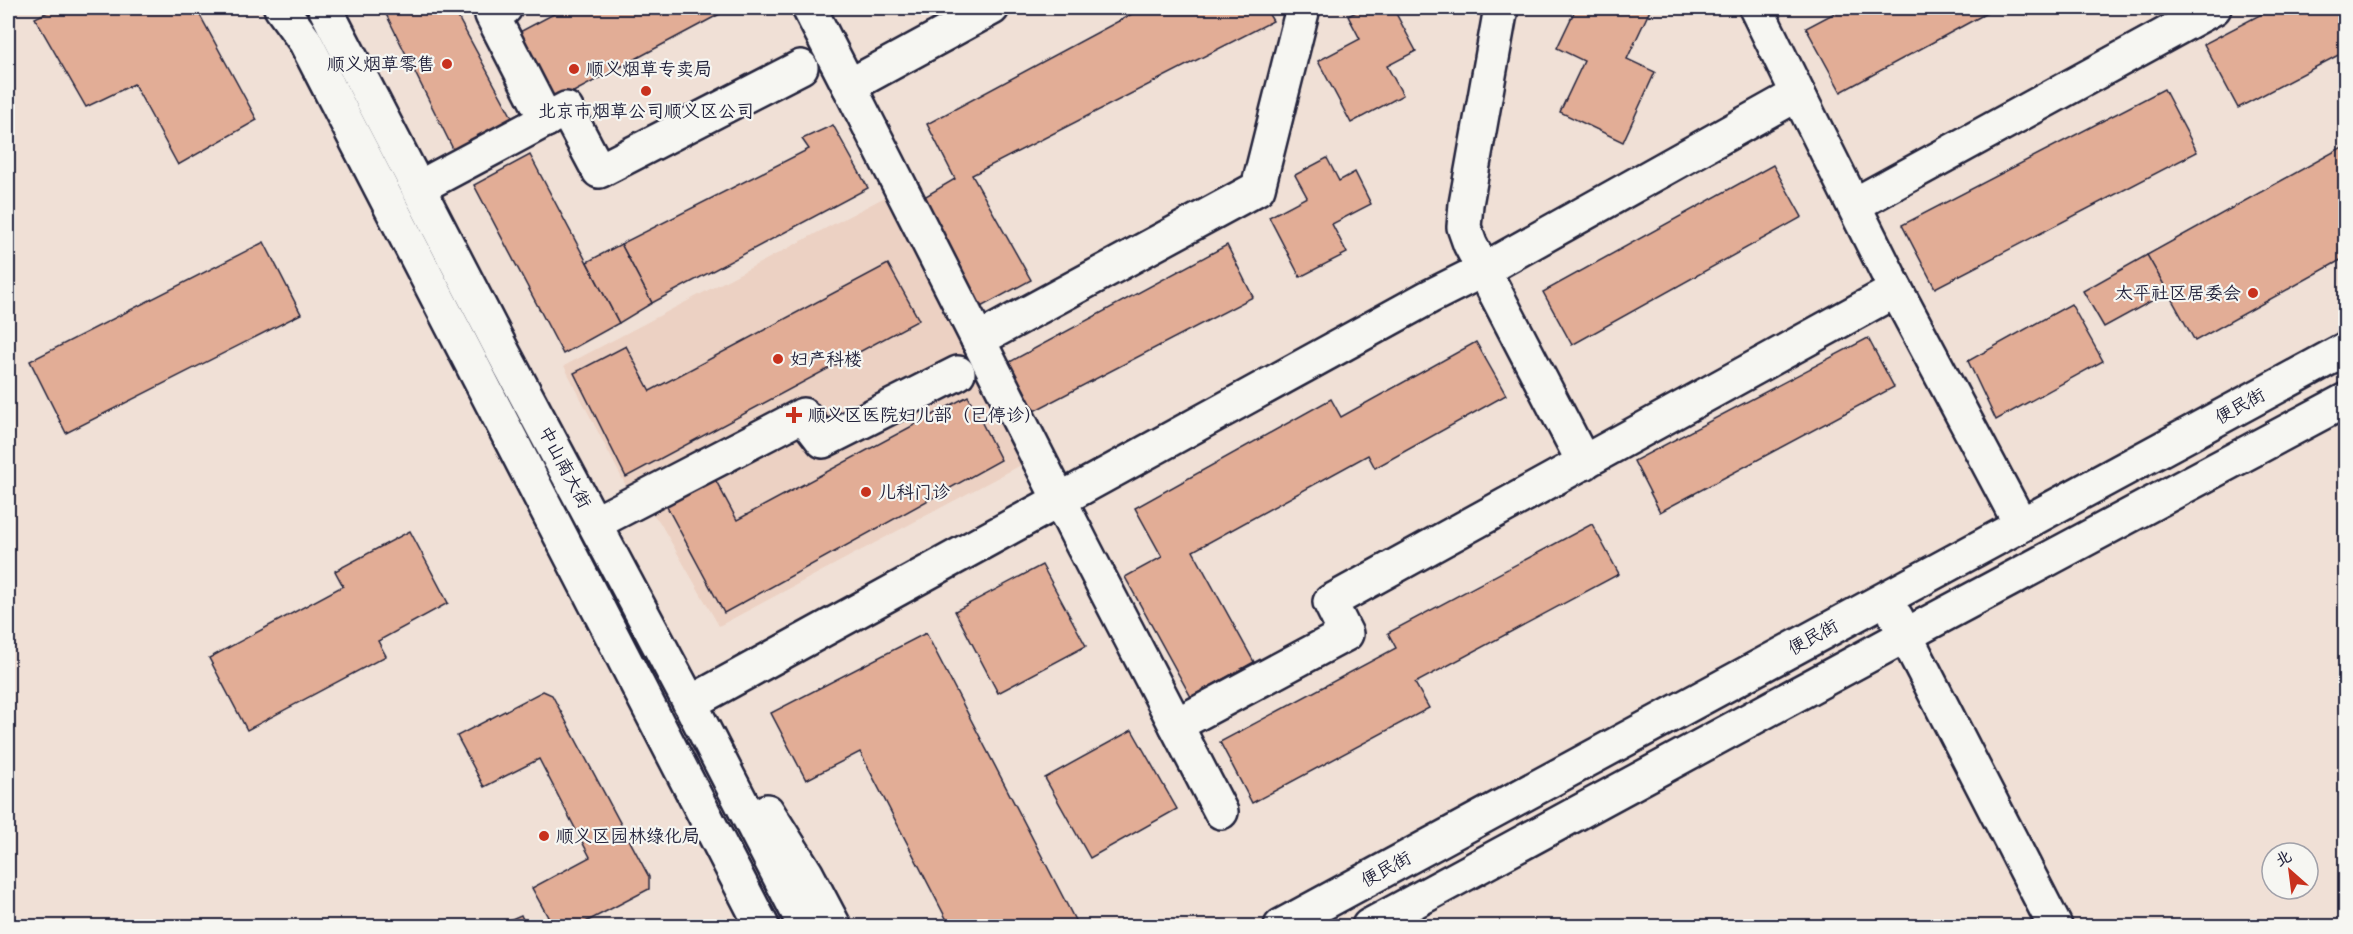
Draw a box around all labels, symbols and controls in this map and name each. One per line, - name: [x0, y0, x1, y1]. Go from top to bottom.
- place label: 顺义烟草零售: [327, 51, 435, 75]
- place label: 顺义烟草专卖局: [586, 56, 712, 80]
- marker: 顺义烟草零售: [440, 57, 454, 71]
- marker: 顺义烟草专卖局: [567, 62, 581, 76]
- marker: 北京市烟草公司顺义区公司: [639, 84, 653, 98]
- place label: 北京市烟草公司顺义区公司: [538, 98, 754, 122]
- place label: 太平社区居委会: [2115, 280, 2241, 304]
- marker: 太平社区居委会: [2246, 286, 2260, 300]
- place label: 妇产科楼: [790, 346, 862, 370]
- marker: 妇产科楼: [771, 352, 785, 366]
- street label: 便民街: [2210, 382, 2269, 429]
- place label: 顺义区医院妇儿部（已停诊）: [808, 402, 1042, 426]
- marker: 顺义区医院妇儿部（已停诊）: [785, 406, 803, 424]
- street label: 中山南大街: [534, 421, 598, 512]
- place label: 儿科门诊: [878, 479, 950, 503]
- marker: 儿科门诊: [859, 485, 873, 499]
- street label: 便民街: [1783, 613, 1842, 660]
- place label: 顺义区园林绿化局: [556, 823, 700, 847]
- marker: 顺义区园林绿化局: [537, 829, 551, 843]
- north arrow: [2260, 841, 2320, 901]
- text: 北: [2271, 844, 2295, 870]
- street label: 便民街: [1356, 845, 1415, 892]

